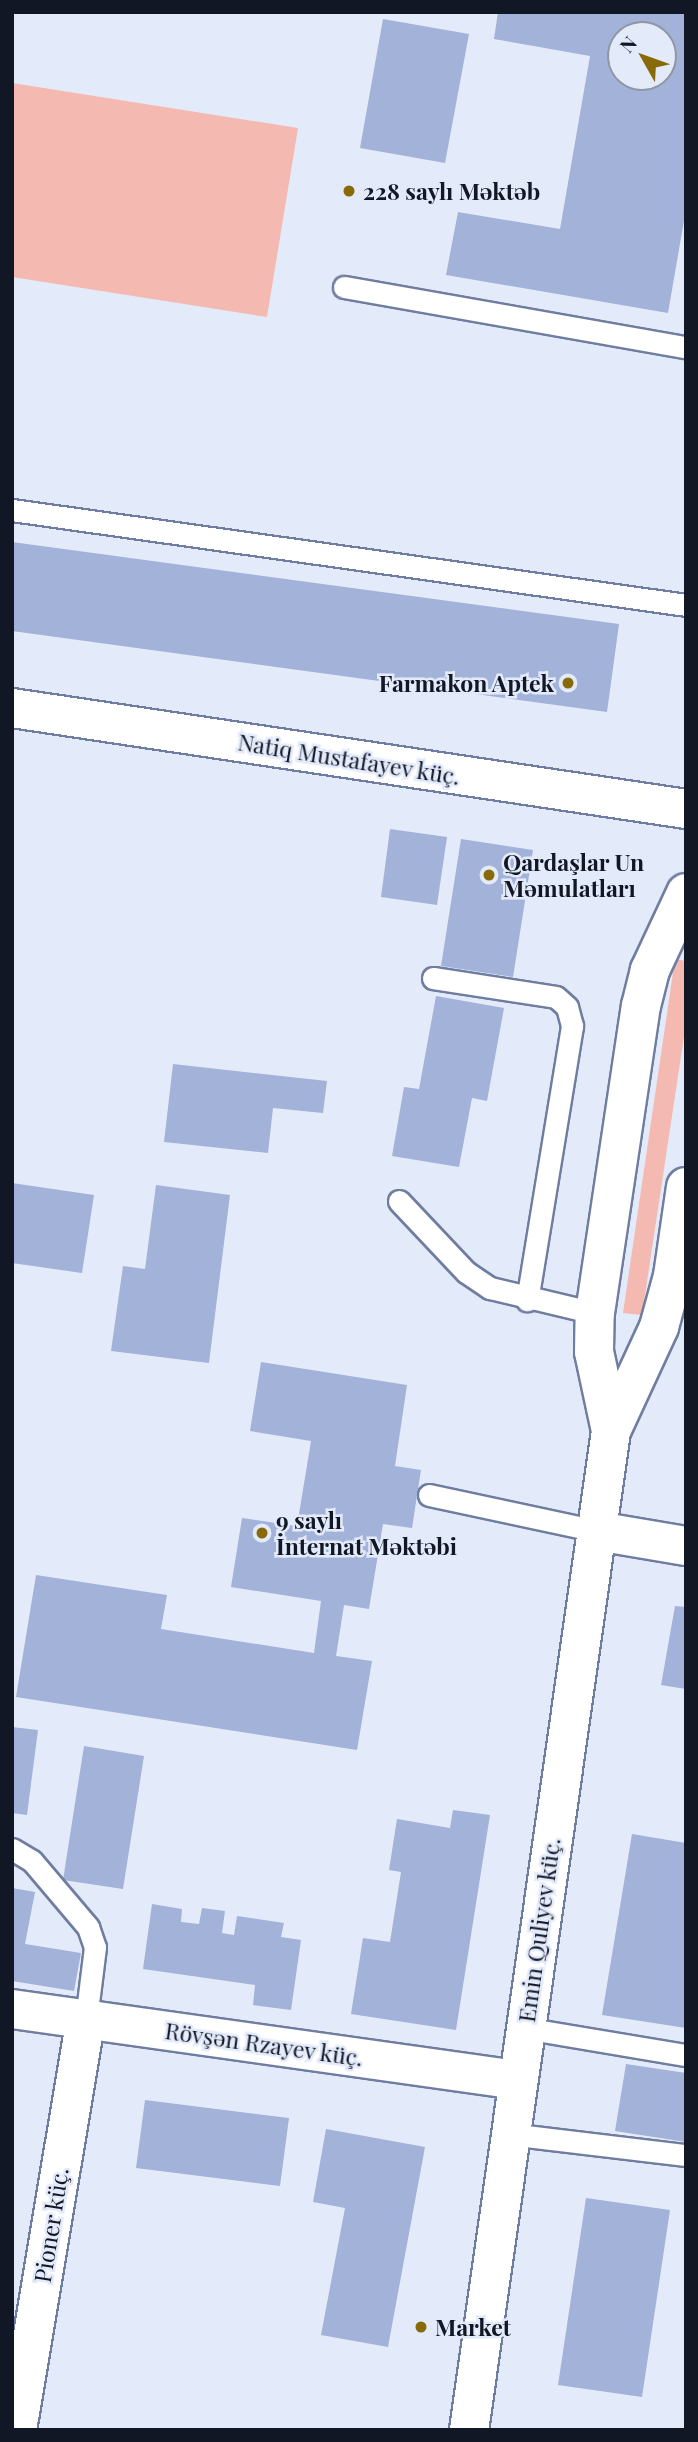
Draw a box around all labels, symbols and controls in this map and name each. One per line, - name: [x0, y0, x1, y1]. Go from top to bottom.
- north arrow: [607, 21, 677, 91]
- text: N: [613, 30, 642, 57]
- place label: 228 saylı Məktəb: [363, 177, 540, 205]
- marker: 228 saylı Məktəb: [341, 183, 357, 199]
- place label: Farmakon Aptek: [378, 669, 554, 697]
- marker: Farmakon Aptek: [560, 675, 576, 691]
- street label: Natiq Mustafayev küç.: [235, 728, 463, 790]
- place label: Qardaşlar Un Məmulatları: [503, 848, 645, 902]
- marker: Qardaşlar Un Məmulatları: [481, 867, 497, 883]
- place label: 9 saylı İnternat Məktəbi: [276, 1506, 457, 1560]
- marker: 9 saylı İnternat Məktəbi: [254, 1525, 270, 1541]
- street label: Emin Quliyev küç.: [512, 1835, 566, 2025]
- street label: Rövşən Rzayev küç.: [163, 2016, 365, 2072]
- street label: Pioner küç.: [28, 2165, 74, 2285]
- place label: Market: [435, 2313, 511, 2341]
- marker: Market: [413, 2319, 429, 2335]

